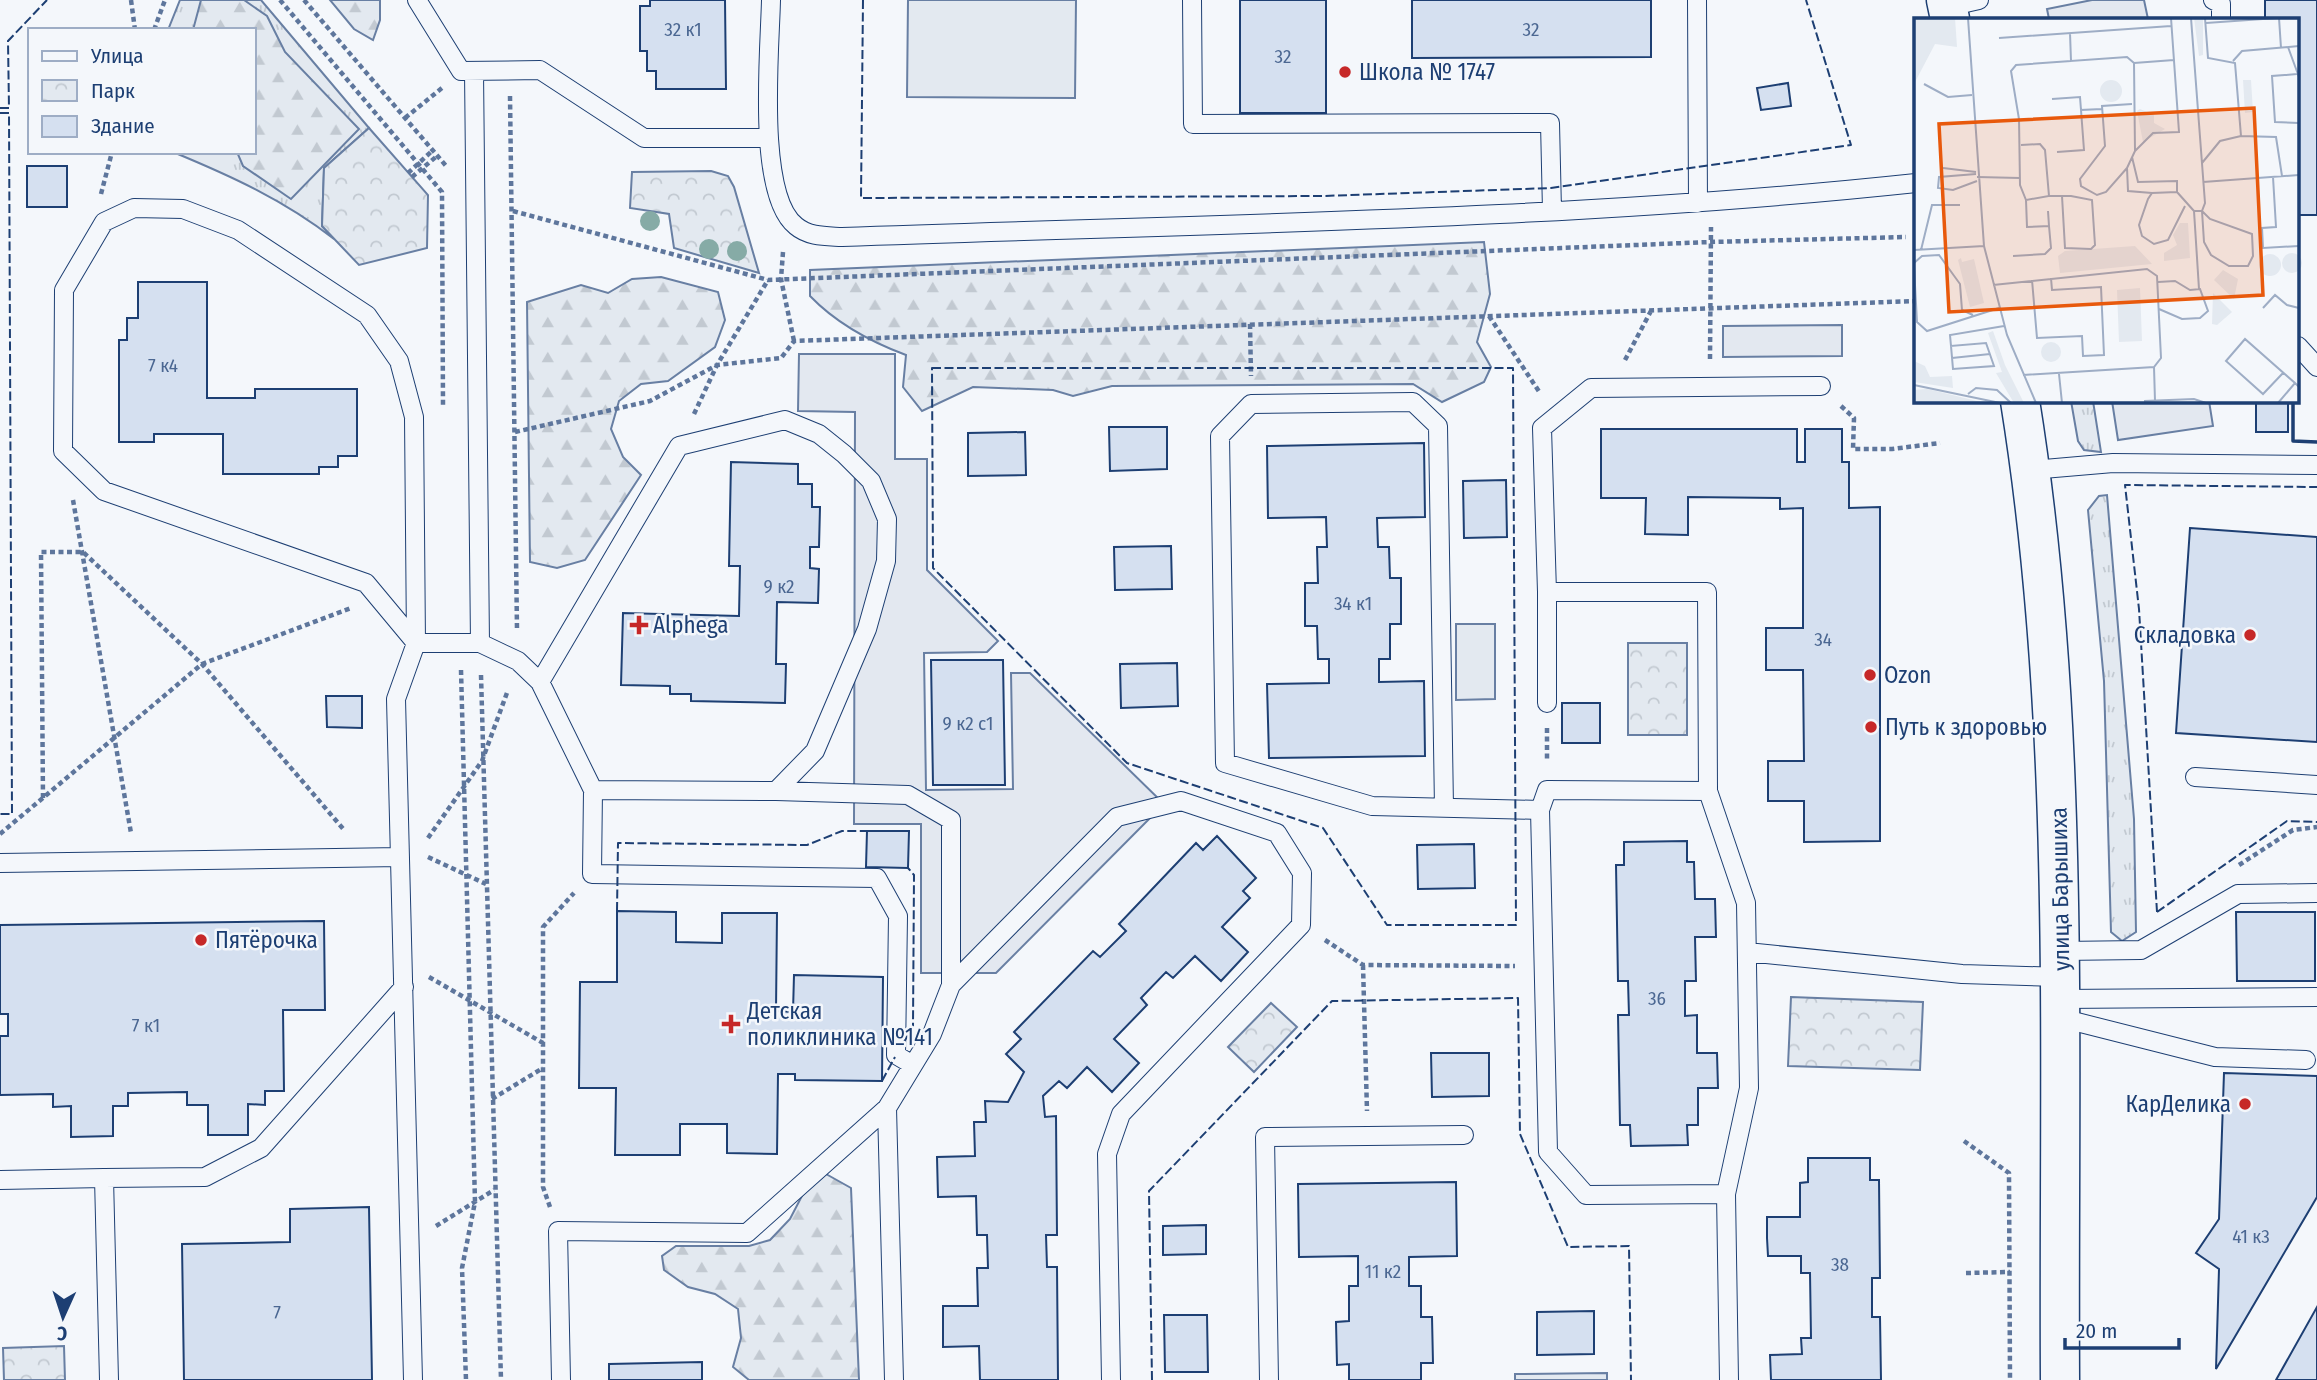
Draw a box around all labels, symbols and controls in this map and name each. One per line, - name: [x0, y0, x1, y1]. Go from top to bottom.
- house number: 32 к1: [664, 18, 702, 41]
- house number: 32: [1523, 18, 1539, 41]
- inset map: [1914, 18, 2300, 402]
- legend: [28, 28, 256, 154]
- text: Улица: [90, 43, 144, 69]
- house number: 32: [1275, 45, 1291, 68]
- place label: Школа № 1747: [1359, 58, 1495, 86]
- marker: Школа № 1747: [1337, 64, 1353, 80]
- text: Парк: [91, 78, 135, 104]
- text: Здание: [91, 113, 155, 139]
- house number: 7 к4: [148, 354, 178, 377]
- house number: 9 к2: [764, 575, 795, 598]
- house number: 34 к1: [1334, 592, 1372, 615]
- place label: Alphega: [653, 611, 729, 639]
- marker: Alphega: [631, 617, 647, 633]
- place label: Складовка: [2134, 621, 2236, 649]
- marker: Складовка: [2242, 627, 2258, 643]
- house number: 34: [1814, 628, 1832, 651]
- place label: Ozon: [1884, 661, 1931, 689]
- marker: Ozon: [1862, 667, 1878, 683]
- house number: 9 к2 с1: [943, 712, 993, 735]
- place label: Путь к здоровью: [1885, 713, 2047, 741]
- marker: Путь к здоровью: [1863, 719, 1879, 735]
- street label: улица Барышиха: [2045, 807, 2075, 971]
- place label: Пятёрочка: [215, 926, 318, 954]
- marker: Пятёрочка: [193, 932, 209, 948]
- house number: 36: [1648, 987, 1666, 1010]
- place label: Детская поликлиника №141: [746, 997, 933, 1051]
- house number: 7 к1: [132, 1014, 160, 1037]
- marker: Детская поликлиника №141: [721, 1014, 741, 1034]
- place label: КарДелика: [2126, 1090, 2231, 1118]
- marker: КарДелика: [2237, 1096, 2253, 1112]
- house number: 41 к3: [2232, 1225, 2270, 1248]
- house number: 38: [1831, 1253, 1849, 1276]
- house number: 11 к2: [1365, 1260, 1401, 1283]
- north arrow: [28, 1282, 98, 1352]
- house number: 7: [273, 1301, 281, 1324]
- scale bar: [2065, 1306, 2179, 1350]
- text: 20 m: [2076, 1318, 2117, 1344]
- text: С: [57, 1322, 68, 1345]

